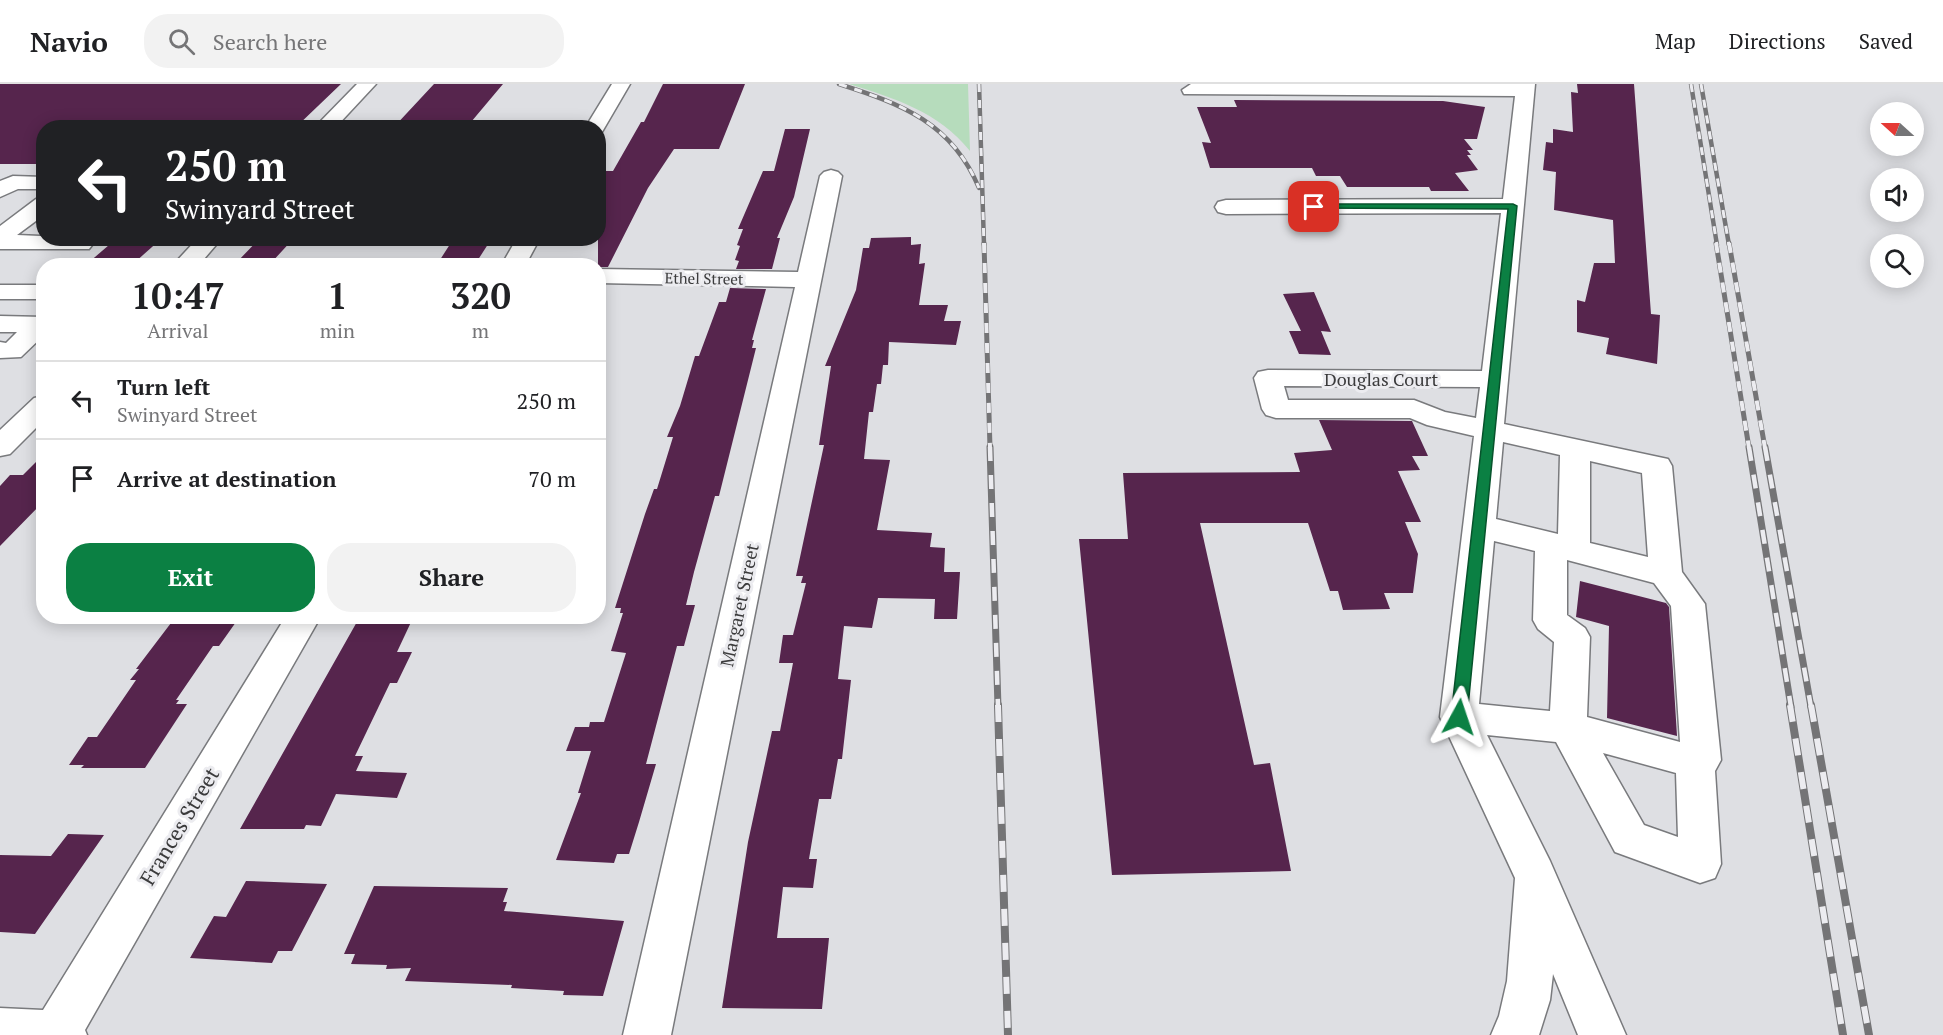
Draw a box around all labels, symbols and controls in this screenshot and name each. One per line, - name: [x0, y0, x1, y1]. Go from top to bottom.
- search box: [144, 14, 564, 68]
- text: Navio: [30, 23, 108, 60]
- icon: search: [165, 25, 198, 58]
- text: Search here: [213, 27, 327, 56]
- text: Map: [1655, 27, 1696, 55]
- text: Directions: [1729, 27, 1826, 55]
- text: Saved: [1859, 27, 1913, 55]
- north arrow: [1870, 102, 1924, 156]
- map controls: [1870, 102, 1924, 288]
- text: 250 m: [165, 137, 286, 193]
- icon: left: [66, 144, 144, 222]
- button: sound: [1870, 168, 1924, 222]
- pin: [1288, 181, 1339, 232]
- icon: arrive: [1297, 190, 1330, 223]
- text: Swinyard Street: [165, 191, 355, 227]
- button: search: [1870, 234, 1924, 288]
- street label: Ethel Street: [664, 267, 744, 289]
- text: 10:47: [131, 272, 225, 319]
- text: 1: [327, 272, 348, 319]
- text: 320: [450, 272, 511, 319]
- text: Arrival: [147, 317, 209, 344]
- text: min: [320, 317, 355, 344]
- text: m: [472, 317, 489, 344]
- street label: Douglas Court: [1324, 367, 1438, 391]
- text: Turn left: [117, 372, 210, 401]
- icon: left: [66, 384, 99, 417]
- text: 250 m: [516, 386, 576, 415]
- text: Swinyard Street: [117, 401, 257, 428]
- icon: arrive: [66, 462, 99, 495]
- text: Arrive at destination: [117, 464, 336, 493]
- text: 70 m: [528, 464, 576, 493]
- street label: Margaret Street: [714, 541, 764, 669]
- button: Exit: [66, 543, 315, 612]
- button: Share: [327, 543, 576, 612]
- position arrow: [1427, 685, 1491, 749]
- street label: Frances Street: [133, 762, 225, 890]

